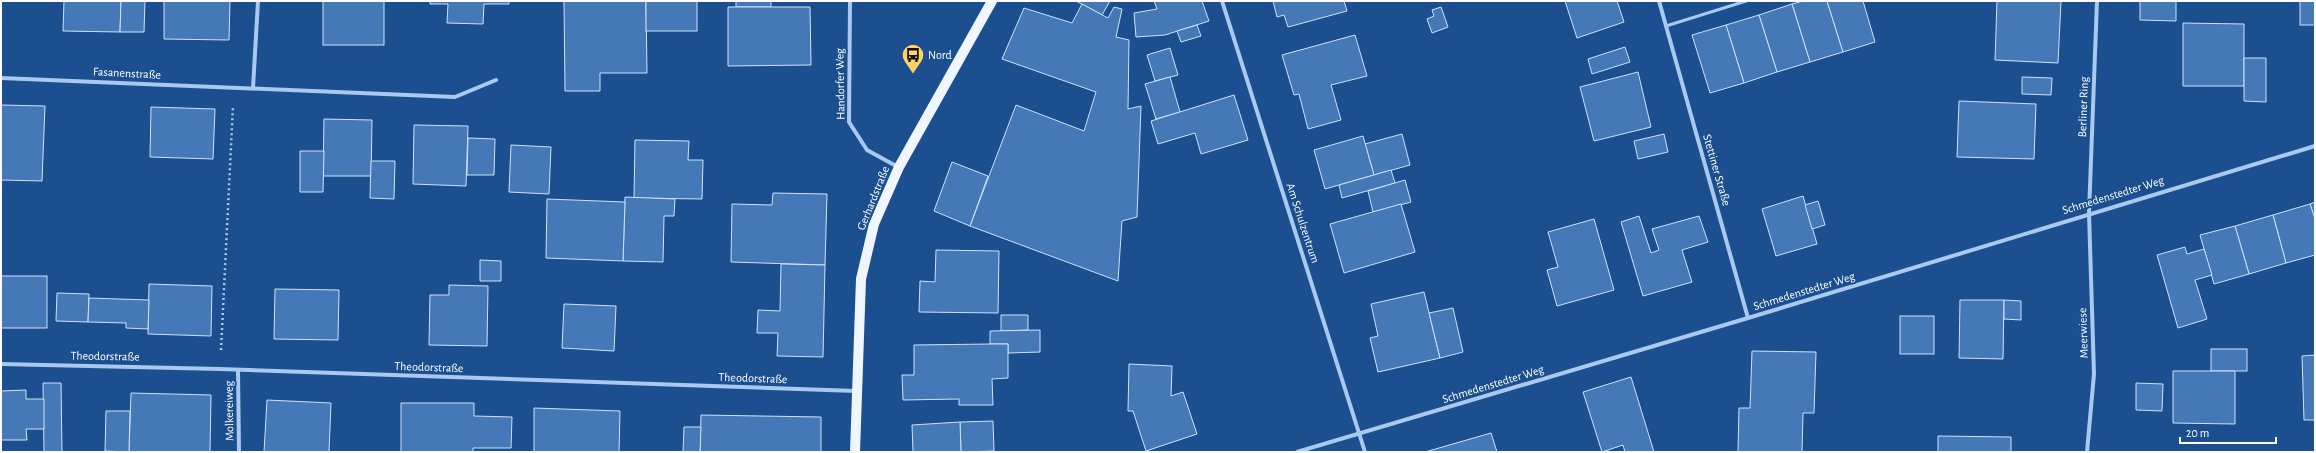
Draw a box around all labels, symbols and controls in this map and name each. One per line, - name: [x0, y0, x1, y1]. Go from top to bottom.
- bus stop icon: Nord: [900, 42, 926, 75]
- street label: Handorfer Weg: [833, 48, 847, 120]
- place label: Nord: [928, 49, 952, 61]
- street label: Fasanenstraße: [93, 65, 161, 81]
- street label: Berliner Ring: [2076, 76, 2090, 138]
- street label: Stettiner Straße: [1701, 133, 1733, 207]
- street label: Gerhardstraße: [855, 164, 891, 232]
- street label: Schmedenstedter Weg: [2061, 174, 2165, 216]
- street label: Am Schulzentrum: [1284, 181, 1322, 265]
- street label: Schmedenstedter Weg: [1752, 270, 1856, 312]
- street label: Meerwiese: [2076, 307, 2090, 359]
- street label: Theodorstraße: [70, 349, 140, 363]
- street label: Theodorstraße: [394, 360, 464, 374]
- street label: Schmedenstedter Weg: [1441, 363, 1545, 405]
- street label: Theodorstraße: [718, 371, 788, 385]
- street label: Molkereiweg: [222, 381, 236, 441]
- scale bar: [2180, 419, 2276, 445]
- text: 20 m: [2186, 427, 2209, 439]

